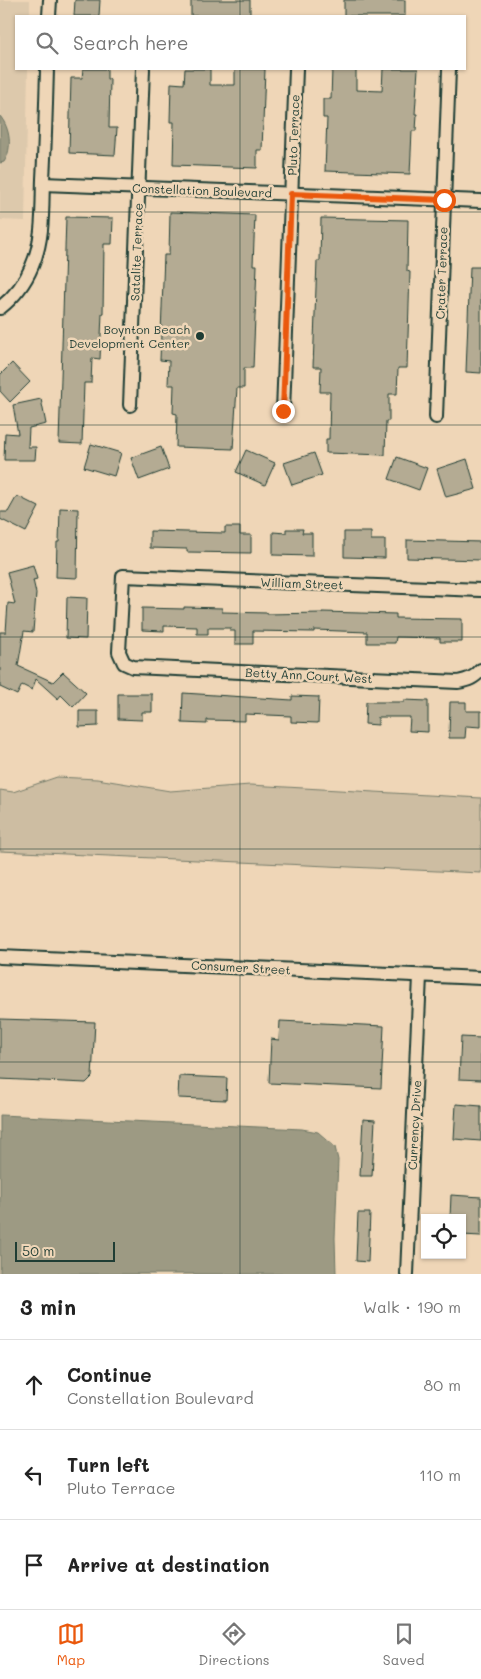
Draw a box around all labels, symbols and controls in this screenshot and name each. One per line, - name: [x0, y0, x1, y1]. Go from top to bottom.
- search box: [15, 15, 466, 70]
- icon: search: [33, 29, 61, 57]
- text: Search here: [73, 30, 189, 55]
- street label: Pluto Terrace: [284, 94, 302, 176]
- street label: Constellation Boulevard: [132, 180, 273, 200]
- route start: [433, 189, 456, 212]
- street label: Satalite Terrace: [126, 203, 146, 301]
- street label: Crater Terrace: [431, 226, 451, 320]
- place label: Boynton Beach Development Center: [69, 321, 190, 351]
- marker: Boynton Beach Development Center: [194, 330, 206, 342]
- route end: [272, 400, 295, 423]
- street label: William Street: [260, 574, 344, 592]
- street label: Betty Ann Court West: [245, 664, 373, 686]
- street label: Consumer Street: [191, 956, 291, 978]
- street label: Currency Drive: [404, 1080, 424, 1170]
- map controls: [421, 1214, 466, 1259]
- button: locate: [421, 1214, 466, 1259]
- scale bar: [15, 1239, 115, 1262]
- text: 50 m: [22, 1241, 54, 1260]
- text: 3 min: [20, 1293, 76, 1320]
- text: Walk · 190 m: [363, 1296, 461, 1317]
- text: Continue: [67, 1362, 152, 1387]
- icon: ahead: [20, 1371, 48, 1399]
- text: 80 m: [424, 1374, 461, 1395]
- text: Constellation Boulevard: [67, 1387, 254, 1408]
- text: Turn left: [67, 1452, 150, 1477]
- icon: left: [20, 1461, 48, 1489]
- text: 110 m: [419, 1464, 461, 1485]
- text: Pluto Terrace: [67, 1477, 175, 1498]
- icon: arrive: [20, 1551, 48, 1579]
- text: Arrive at destination: [67, 1552, 270, 1577]
- tab: Map: [57, 1620, 85, 1669]
- tab: Directions: [198, 1620, 270, 1669]
- tab: Saved: [383, 1620, 424, 1669]

